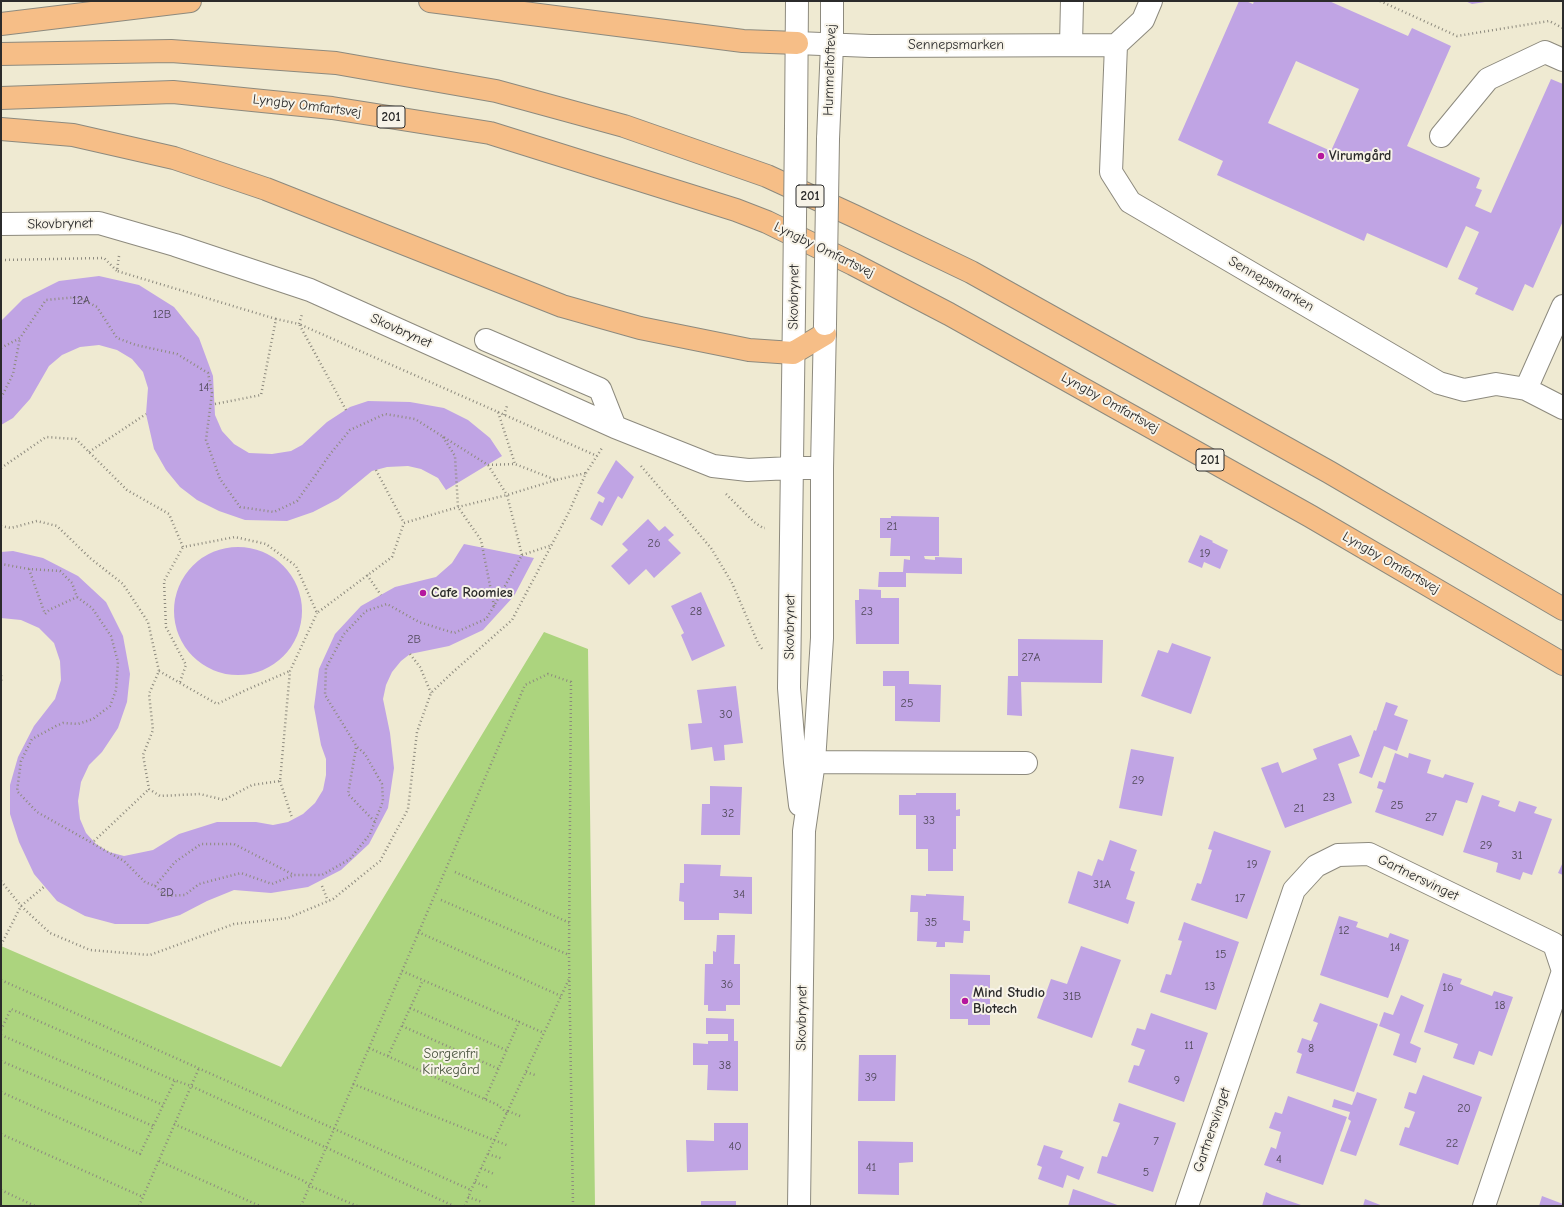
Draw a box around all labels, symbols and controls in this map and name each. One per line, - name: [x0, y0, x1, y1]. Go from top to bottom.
- street label: Hummeltoftevej: [820, 24, 840, 116]
- street label: Sennepsmarken: [908, 37, 1004, 53]
- street label: Lyngby Omfartsvej: [252, 91, 362, 121]
- road number: 201: [377, 106, 405, 128]
- place label: Virumgård: [1329, 148, 1391, 164]
- marker: Virumgård: [1316, 151, 1326, 161]
- road number: 201: [796, 185, 824, 207]
- street label: Skovbrynet: [27, 215, 93, 233]
- street label: Lyngby Omfartsvej: [771, 218, 877, 282]
- street label: Sennepsmarken: [1225, 253, 1317, 315]
- street label: Skovbrynet: [785, 264, 803, 330]
- house number: 12A: [72, 294, 90, 308]
- house number: 12B: [153, 308, 171, 322]
- street label: Skovbrynet: [368, 310, 434, 352]
- street label: Lyngby Omfartsvej: [1058, 369, 1162, 437]
- house number: 14: [199, 381, 209, 395]
- road number: 201: [1196, 449, 1224, 471]
- house number: 21: [886, 520, 898, 534]
- street label: Lyngby Omfartsvej: [1339, 528, 1443, 598]
- house number: 26: [648, 537, 660, 551]
- house number: 19: [1199, 547, 1211, 561]
- place label: Cafe Roomies: [431, 585, 513, 601]
- marker: Cafe Roomies: [418, 588, 428, 598]
- street label: Skovbrynet: [781, 594, 799, 660]
- house number: 28: [690, 605, 702, 619]
- house number: 23: [861, 605, 873, 619]
- house number: 2B: [407, 633, 421, 647]
- house number: 27A: [1022, 651, 1040, 665]
- house number: 25: [901, 697, 913, 711]
- house number: 30: [719, 708, 733, 722]
- house number: 29: [1132, 774, 1144, 788]
- house number: 23: [1323, 791, 1335, 805]
- house number: 25: [1391, 799, 1403, 813]
- house number: 21: [1293, 802, 1305, 816]
- house number: 32: [722, 807, 734, 821]
- house number: 27: [1425, 811, 1437, 825]
- house number: 33: [923, 814, 935, 828]
- house number: 29: [1480, 839, 1492, 853]
- house number: 31: [1512, 849, 1522, 863]
- street label: Gartnersvinget: [1375, 851, 1461, 905]
- house number: 19: [1246, 858, 1258, 872]
- house number: 31A: [1093, 878, 1111, 892]
- house number: 2D: [160, 886, 174, 900]
- house number: 34: [733, 888, 745, 902]
- house number: 17: [1235, 892, 1245, 906]
- house number: 35: [925, 916, 937, 930]
- house number: 12: [1338, 924, 1350, 938]
- house number: 14: [1390, 941, 1400, 955]
- house number: 15: [1215, 948, 1227, 962]
- house number: 36: [721, 978, 733, 992]
- house number: 13: [1205, 980, 1215, 994]
- house number: 16: [1442, 981, 1454, 995]
- street label: Skovbrynet: [793, 985, 811, 1051]
- place label: Mind Studio Biotech: [973, 985, 1045, 1018]
- house number: 31B: [1063, 990, 1081, 1004]
- marker: Mind Studio Biotech: [960, 996, 970, 1006]
- house number: 18: [1495, 999, 1505, 1013]
- house number: 11: [1184, 1039, 1194, 1053]
- house number: 8: [1308, 1042, 1314, 1056]
- park label: Sorgenfri Kirkegård: [422, 1046, 480, 1078]
- house number: 38: [719, 1059, 731, 1073]
- house number: 39: [865, 1071, 877, 1085]
- house number: 9: [1174, 1074, 1180, 1088]
- street label: Gartnersvinget: [1190, 1086, 1234, 1174]
- house number: 20: [1457, 1102, 1471, 1116]
- house number: 7: [1153, 1135, 1159, 1149]
- house number: 22: [1446, 1137, 1458, 1151]
- house number: 40: [728, 1140, 742, 1154]
- house number: 4: [1276, 1153, 1282, 1167]
- house number: 41: [866, 1161, 876, 1175]
- house number: 5: [1143, 1166, 1149, 1180]

